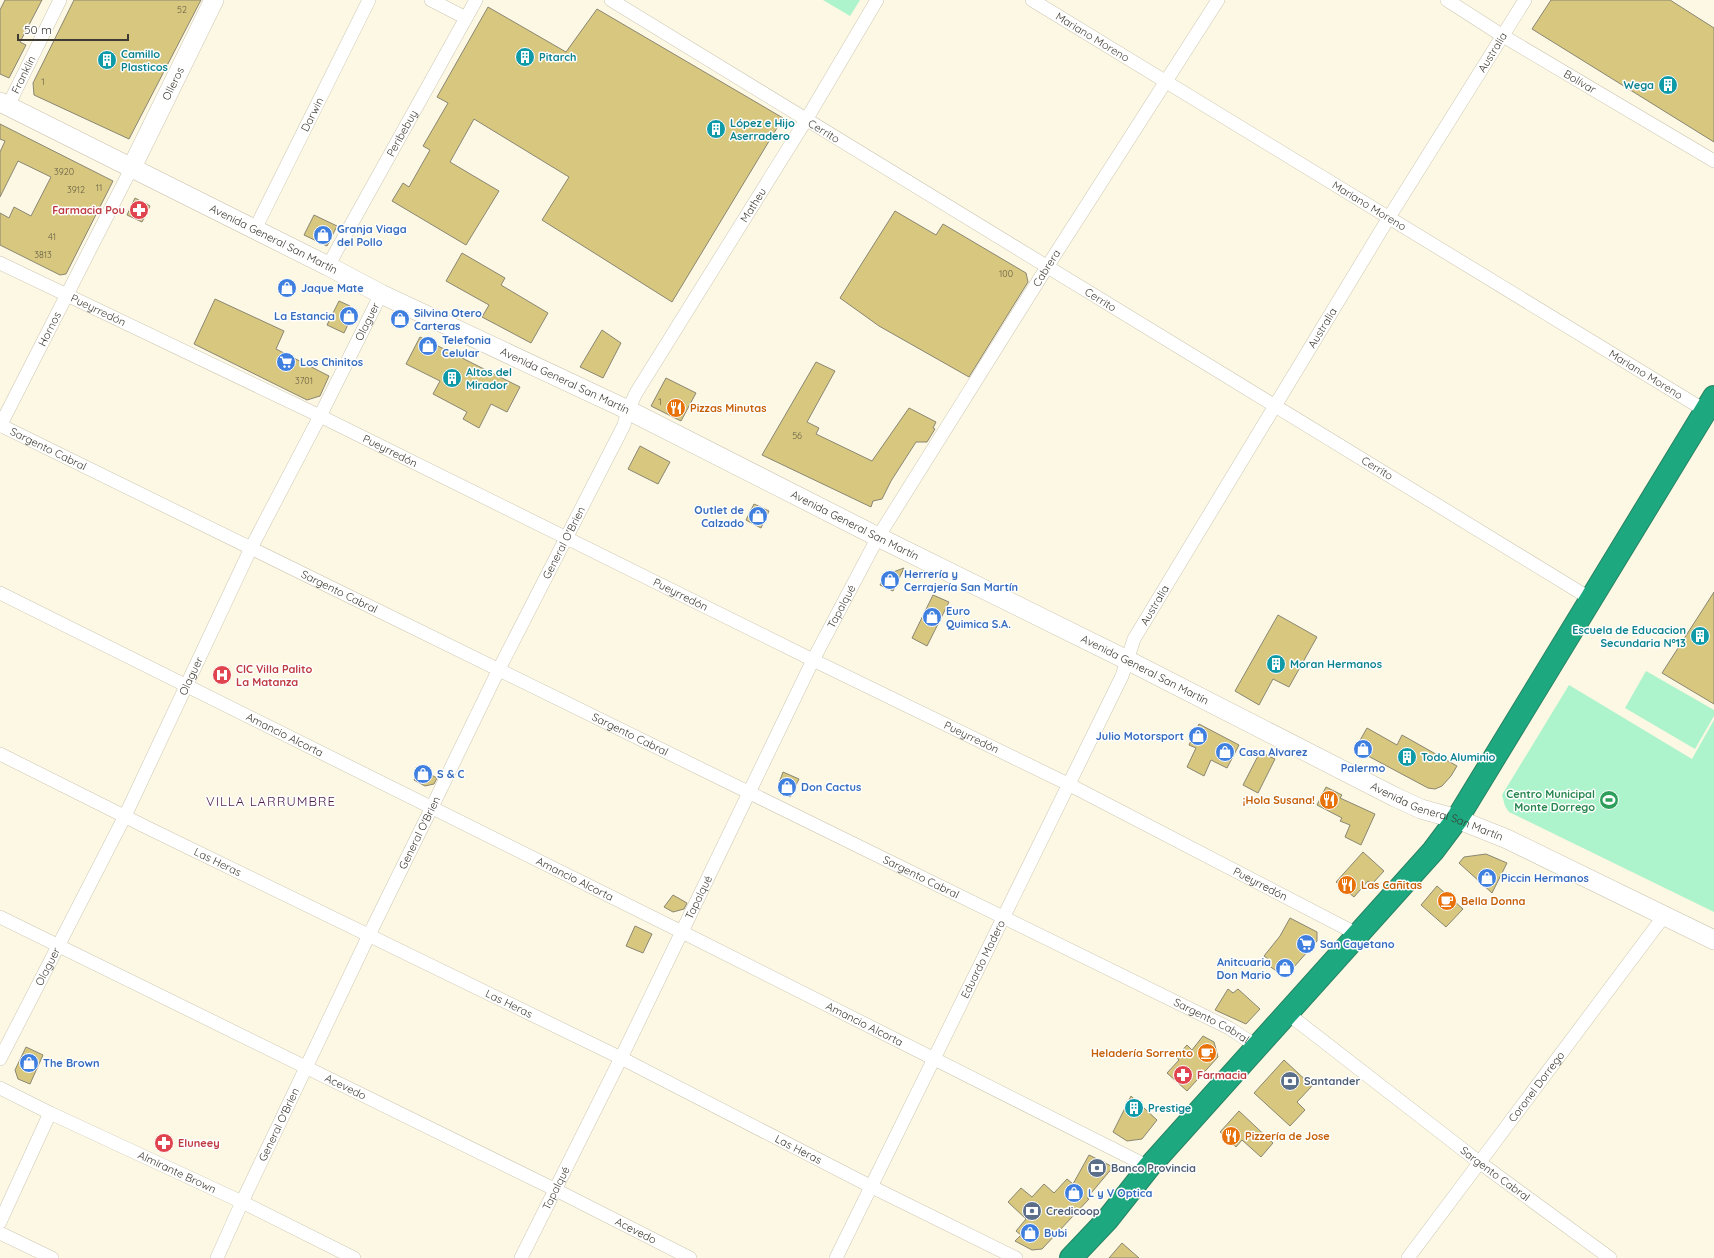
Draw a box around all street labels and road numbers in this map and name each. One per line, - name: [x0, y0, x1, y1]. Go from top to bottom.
- street label: Mariano Moreno: [1053, 9, 1132, 65]
- street label: Australia: [1475, 30, 1510, 75]
- street label: Franklin: [8, 53, 39, 96]
- street label: Olleros: [159, 65, 187, 103]
- street label: Bolívar: [1561, 67, 1599, 97]
- street label: Darwin: [298, 95, 326, 134]
- street label: Peribebuy: [383, 107, 421, 159]
- street label: Cerrito: [806, 116, 843, 146]
- street label: Mariano Moreno: [1330, 178, 1409, 234]
- street label: Matheu: [737, 185, 769, 225]
- street label: Avenida General San Martín: [207, 201, 340, 277]
- street label: Cabrera: [1029, 247, 1063, 289]
- street label: Cerrito: [1082, 285, 1119, 315]
- street label: Pueyrredón: [69, 291, 128, 329]
- street label: Olaguer: [352, 299, 383, 343]
- street label: Australia: [1305, 305, 1340, 351]
- street label: Hornos: [35, 309, 64, 349]
- street label: Avenida General San Martín: [498, 344, 632, 417]
- street label: Mariano Moreno: [1606, 346, 1686, 402]
- street label: Sargento Cabral: [8, 424, 89, 473]
- street label: Pueyrredón: [360, 431, 420, 470]
- street label: Cerrito: [1359, 453, 1396, 483]
- street label: Avenida General San Martín: [789, 487, 921, 563]
- street label: General O'Brien: [539, 504, 588, 581]
- street label: Sargento Cabral: [299, 567, 380, 616]
- street label: Pueyrredón: [651, 575, 710, 614]
- street label: Tapalqué: [824, 582, 858, 631]
- street label: Australia: [1137, 582, 1172, 628]
- street label: Avenida General San Martín: [1079, 631, 1211, 708]
- street label: Olaguer: [176, 654, 206, 698]
- street label: Amancio Alcorta: [244, 709, 326, 760]
- street label: Sargento Cabral: [590, 710, 671, 759]
- street label: Pueyrredón: [942, 718, 1001, 756]
- street label: Avenida General San Martín: [1368, 779, 1505, 844]
- street label: General O'Brien: [395, 794, 443, 872]
- street label: Las Heras: [192, 844, 244, 879]
- street label: Sargento Cabral: [881, 852, 962, 902]
- street label: Amancio Alcorta: [534, 854, 616, 904]
- street label: Pueyrredón: [1231, 864, 1290, 904]
- street label: Tapalqué: [682, 873, 715, 922]
- street label: Eduardo Madero: [958, 917, 1008, 1001]
- street label: Olaguer: [32, 944, 64, 988]
- street label: Las Heras: [483, 986, 535, 1021]
- street label: Sargento Cabral: [1171, 995, 1252, 1046]
- street label: Amancio Alcorta: [824, 999, 905, 1049]
- street label: Coronel Dorrego: [1505, 1048, 1568, 1125]
- street label: Acevedo: [323, 1071, 369, 1103]
- street label: General O'Brien: [255, 1086, 302, 1164]
- street label: Las Heras: [773, 1131, 824, 1167]
- street label: Sargento Cabral: [1458, 1143, 1533, 1204]
- street label: Almirante Brown: [136, 1148, 218, 1196]
- street label: Tapalqué: [539, 1164, 573, 1212]
- street label: Acevedo: [613, 1214, 659, 1247]

